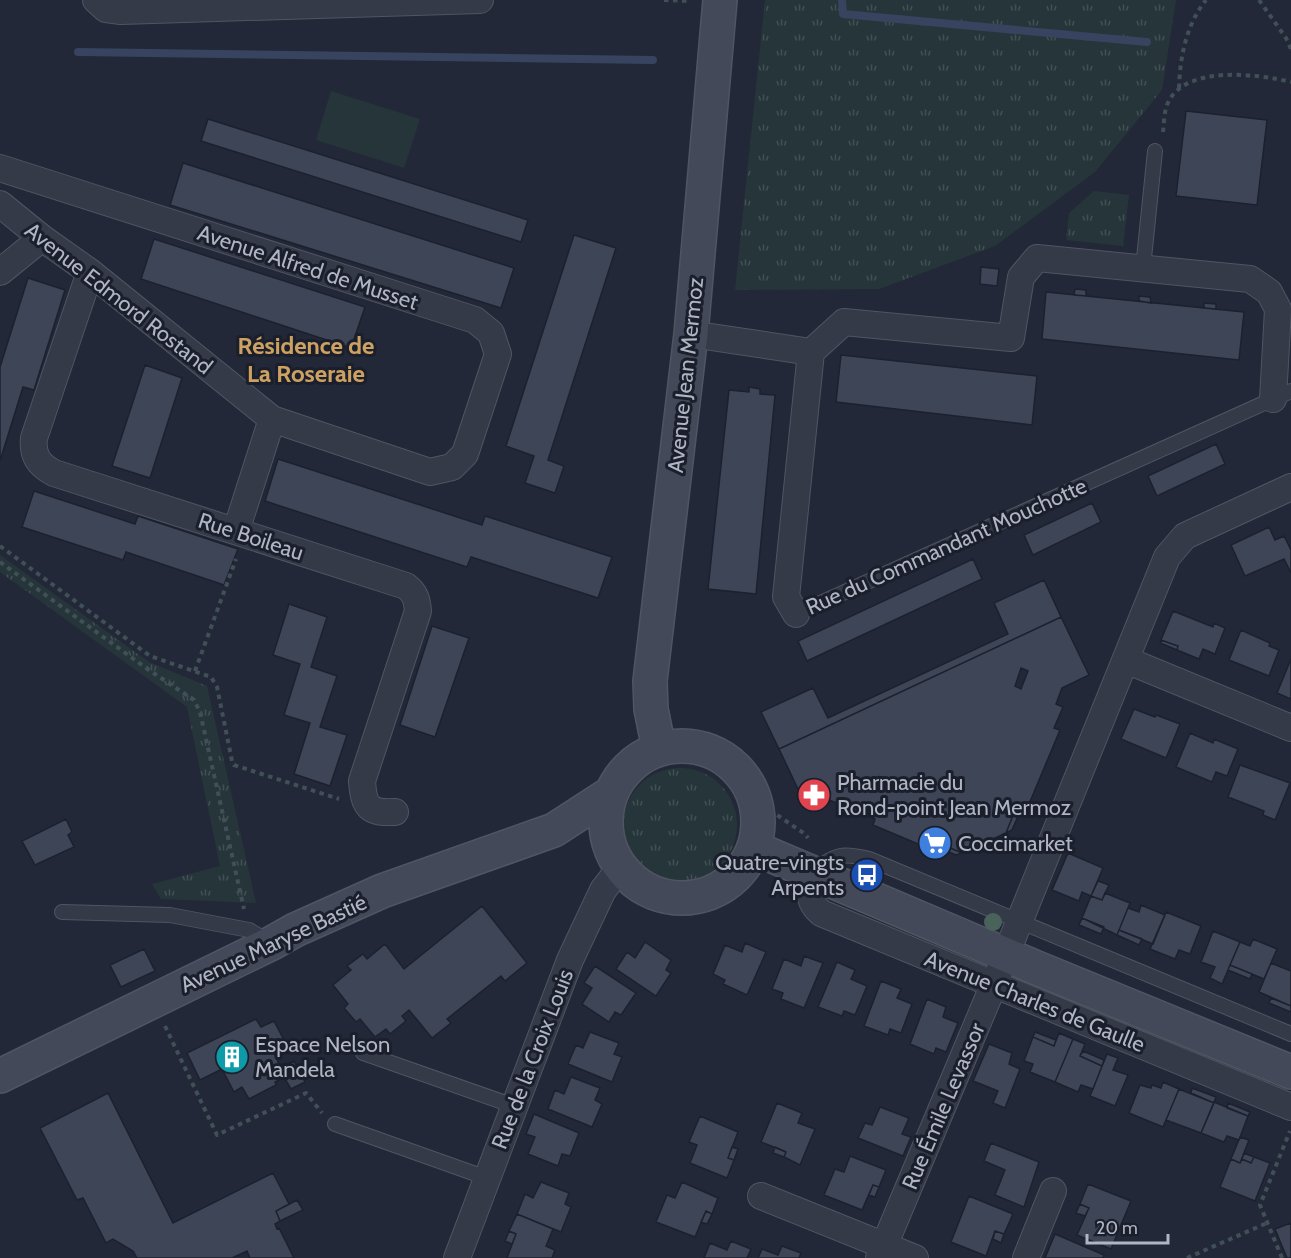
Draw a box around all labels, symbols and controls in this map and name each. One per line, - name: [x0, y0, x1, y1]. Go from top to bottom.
- street label: Avenue Edmord Rostand: [20, 217, 218, 380]
- street label: Avenue Alfred de Musset: [194, 219, 422, 316]
- street label: Avenue Jean Mermoz: [662, 276, 709, 474]
- district label: Résidence de La Roseraie: [238, 331, 374, 388]
- street label: Rue du Commandant Mouchotte: [802, 472, 1091, 621]
- street label: Rue Boileau: [195, 507, 307, 566]
- place label: Pharmacie du Rond-point Jean Mermoz: [837, 769, 1071, 821]
- pharmacy icon: Pharmacie du Rond-point Jean Mermoz: [796, 777, 832, 813]
- supermarket icon: Coccimarket: [917, 825, 953, 861]
- place label: Coccimarket: [958, 830, 1073, 857]
- place label: Quatre-vingts Arpents: [715, 849, 844, 901]
- bus stop icon: Quatre-vingts Arpents: [849, 857, 885, 893]
- street label: Avenue Maryse Bastié: [176, 888, 371, 998]
- street label: Avenue Charles de Gaulle: [921, 945, 1149, 1058]
- street label: Rue de la Croix Louis: [486, 966, 579, 1153]
- street label: Rue Émile Levassor: [896, 1019, 991, 1194]
- place label: Espace Nelson Mandela: [255, 1031, 390, 1083]
- building icon: Espace Nelson Mandela: [214, 1039, 250, 1075]
- scale bar: [1087, 1207, 1168, 1245]
- text: 20 m: [1096, 1217, 1138, 1239]

